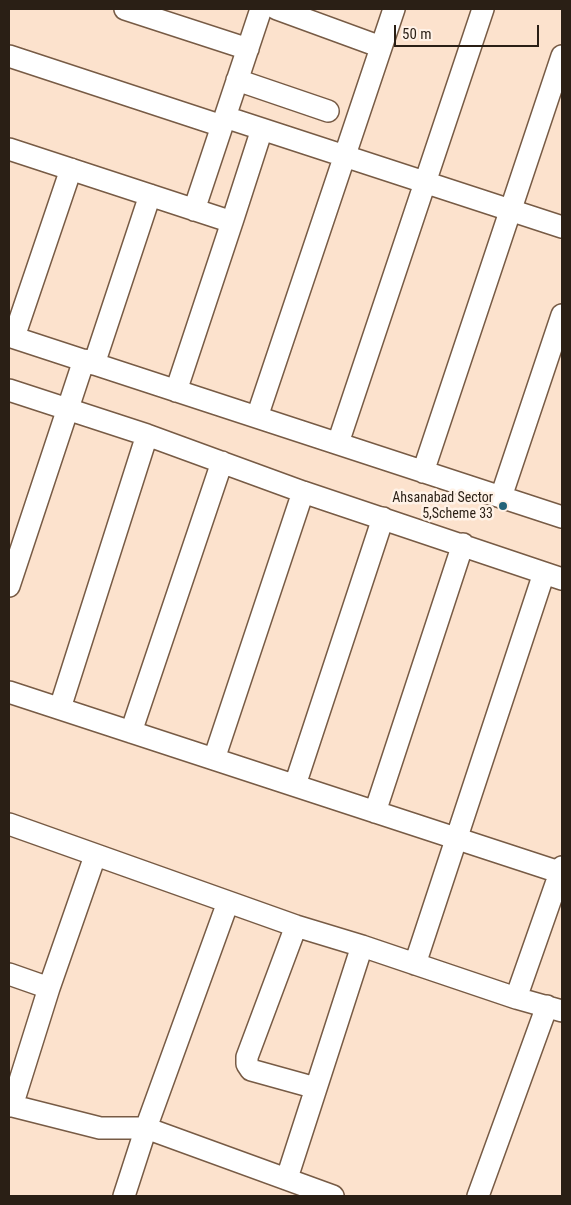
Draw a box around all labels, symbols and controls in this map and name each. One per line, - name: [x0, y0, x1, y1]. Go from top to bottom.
- scale bar: [396, 15, 541, 47]
- text: 50 m: [402, 25, 432, 43]
- place label: Ahsanabad Sector 5,Scheme 33: [392, 490, 493, 522]
- marker: Ahsanabad Sector 5,Scheme 33: [497, 500, 509, 512]

